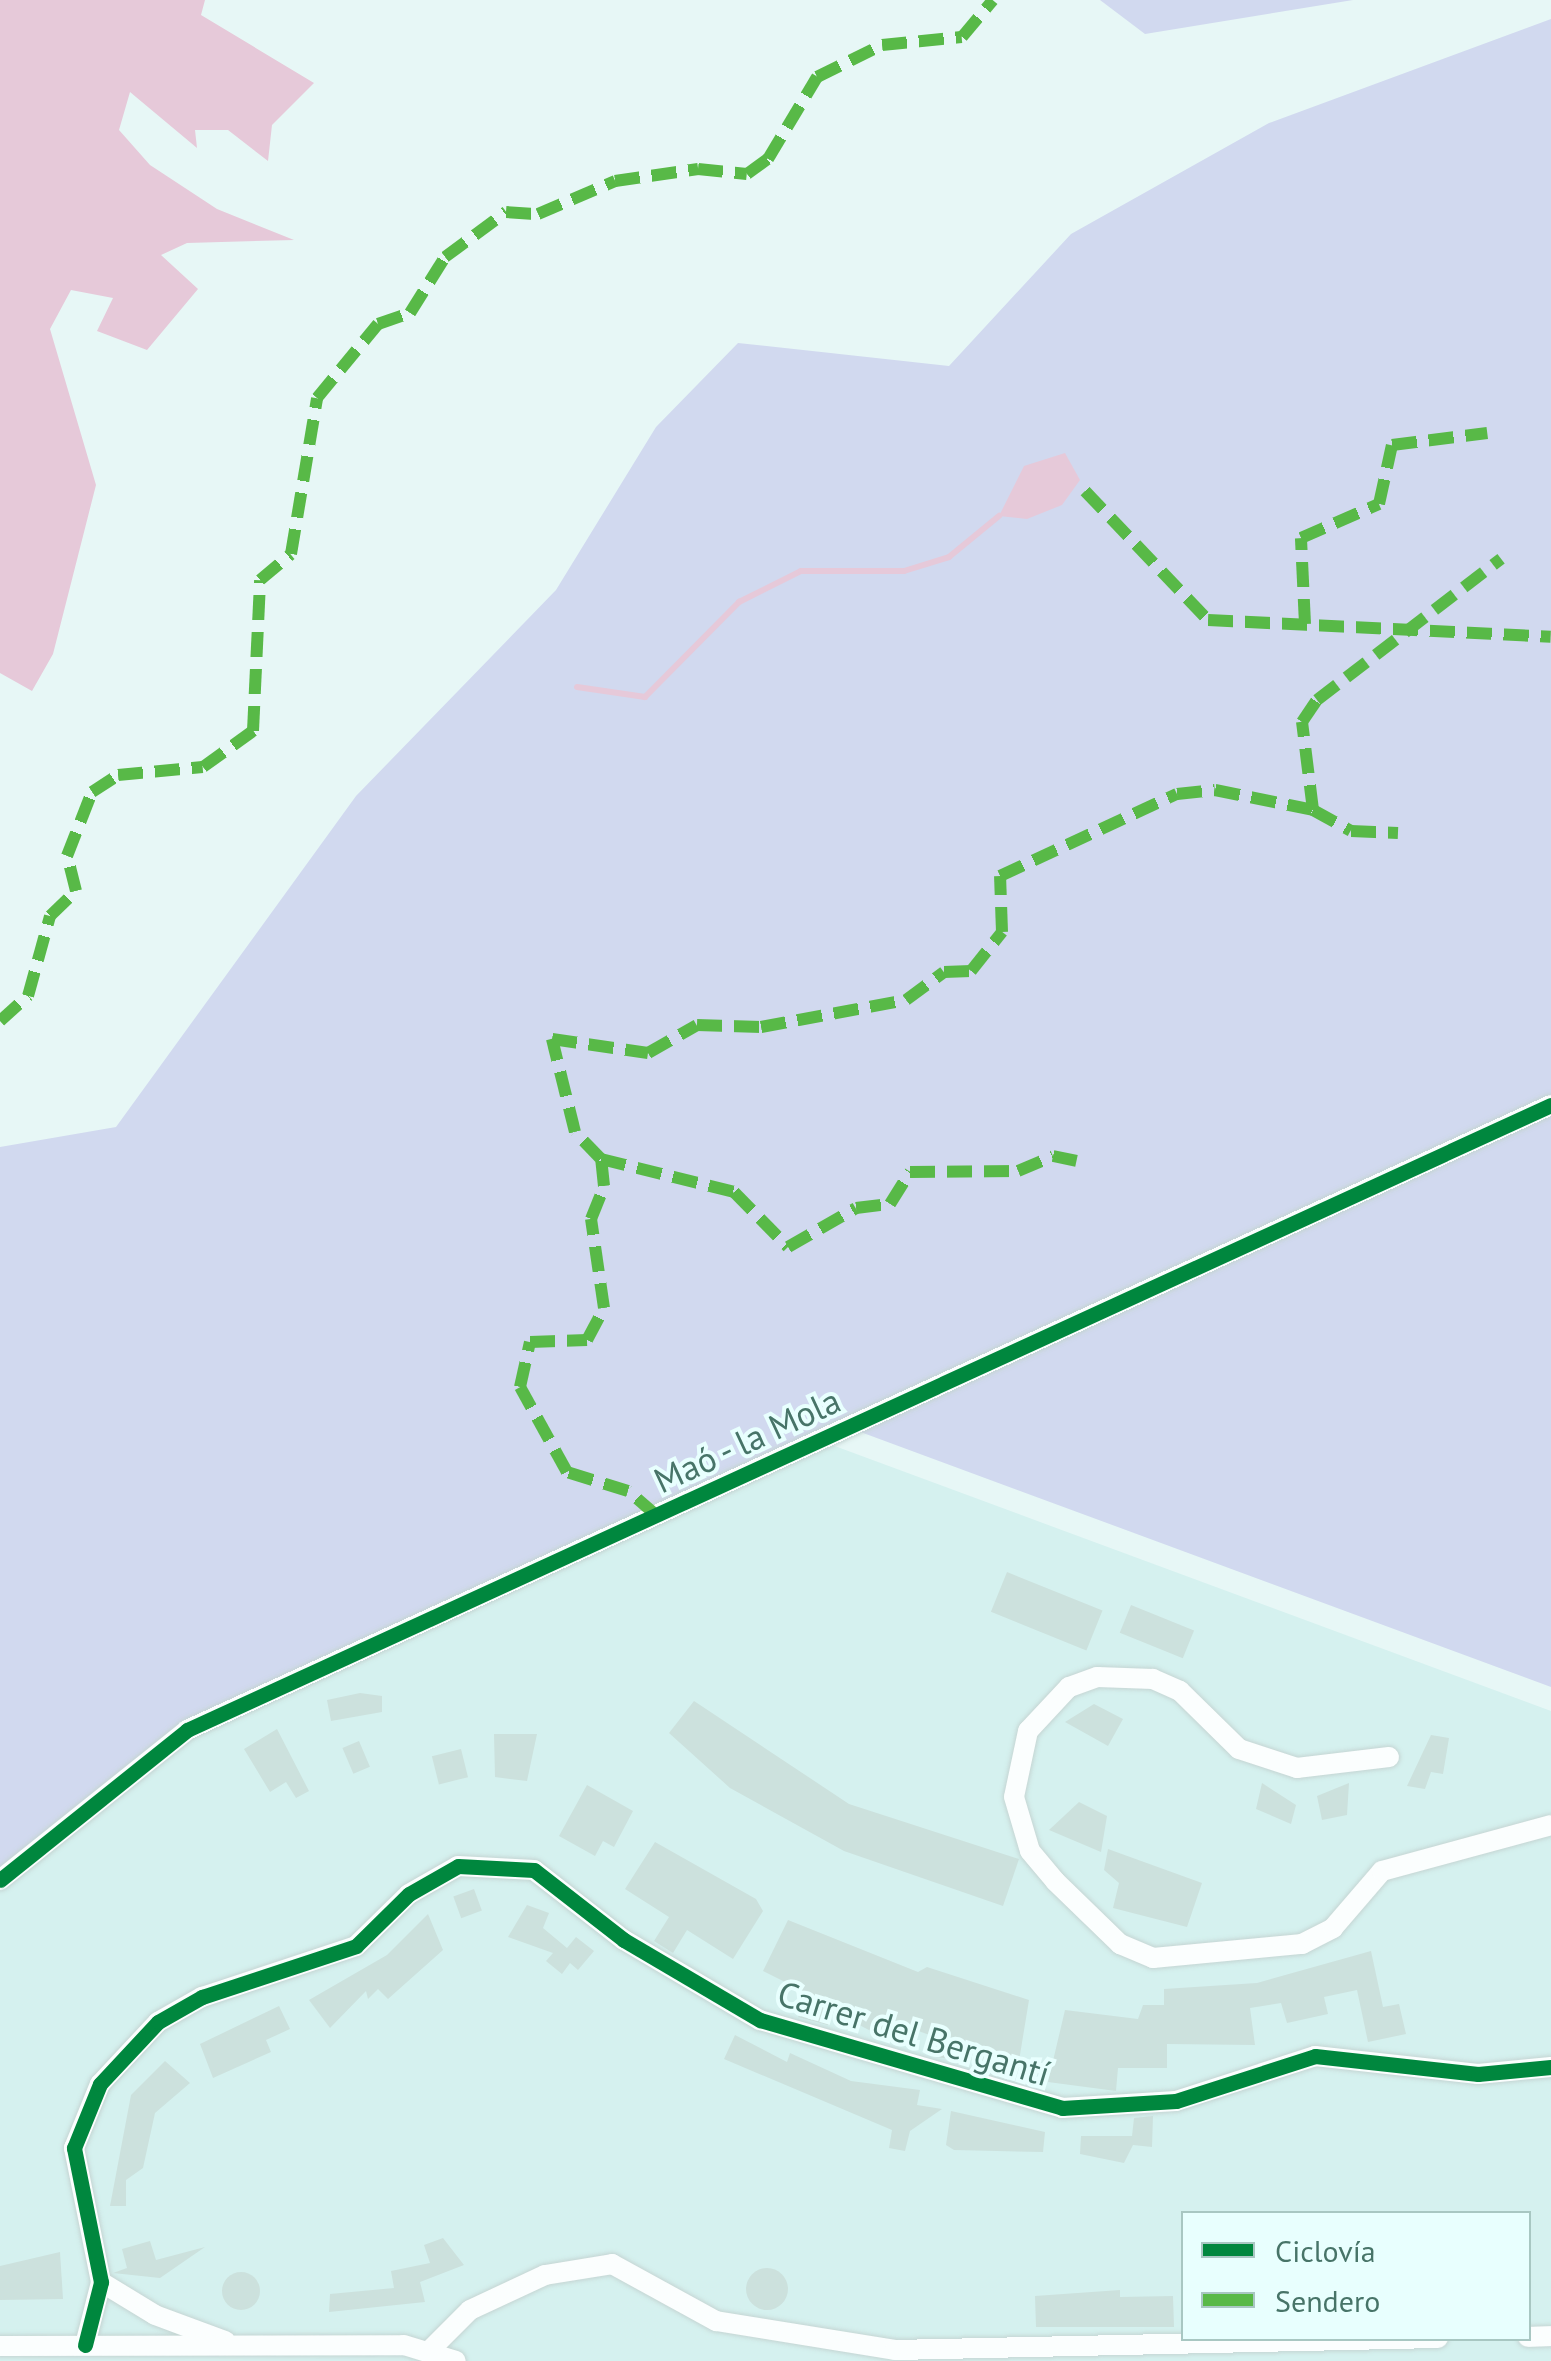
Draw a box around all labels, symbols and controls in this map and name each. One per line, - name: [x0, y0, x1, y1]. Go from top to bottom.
- street label: Maó - la Mola: [645, 1377, 849, 1503]
- street label: Carrer del Bergantí: [773, 1972, 1055, 2094]
- legend: [1181, 2211, 1531, 2341]
- text: Ciclovía: [1275, 2231, 1376, 2270]
- text: Sendero: [1275, 2281, 1380, 2320]

